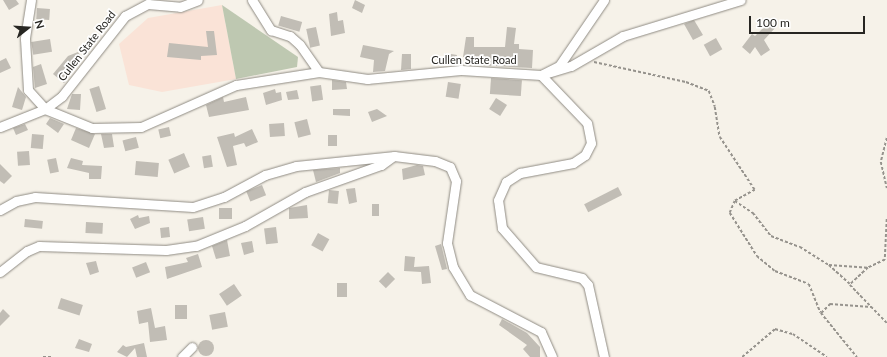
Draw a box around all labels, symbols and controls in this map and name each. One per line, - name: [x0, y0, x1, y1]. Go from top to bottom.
- north arrow: [8, 8, 48, 48]
- street label: Cullen State Road: [56, 8, 118, 84]
- scale bar: [751, 8, 867, 34]
- text: 100 m: [756, 15, 790, 30]
- text: N: [32, 18, 47, 30]
- street label: Cullen State Road: [431, 53, 517, 67]

